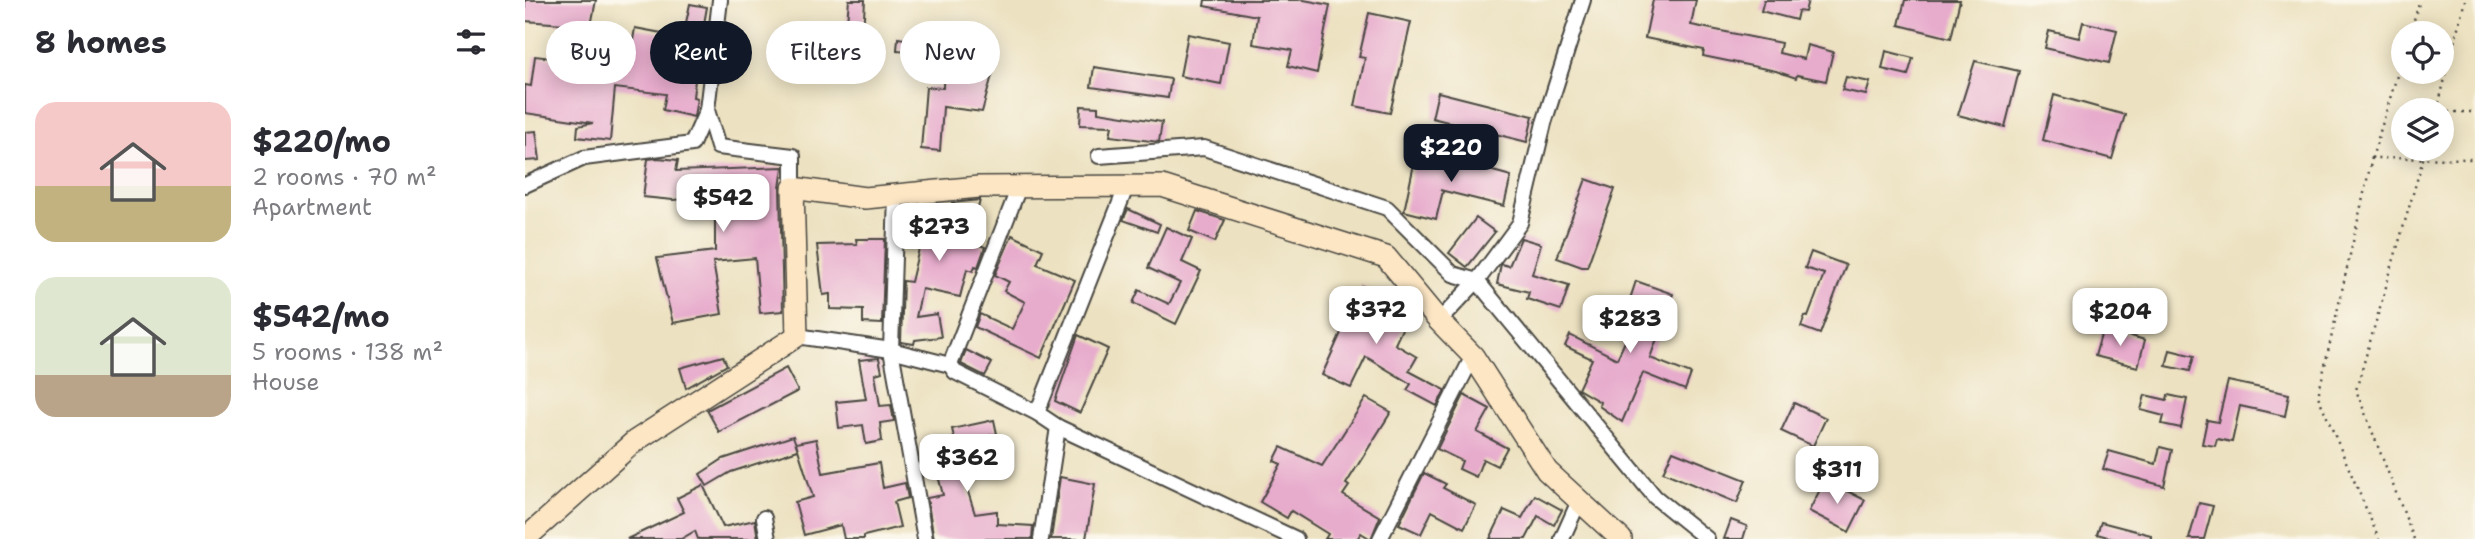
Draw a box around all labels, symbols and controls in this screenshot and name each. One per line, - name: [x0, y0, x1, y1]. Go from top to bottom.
- chip: Buy: [546, 21, 636, 84]
- chip: Rent: [650, 21, 752, 84]
- chip: Filters: [766, 21, 886, 84]
- chip: New: [900, 21, 1000, 84]
- map controls: [2391, 21, 2454, 161]
- button: locate: [2391, 21, 2454, 84]
- text: 8 homes: [35, 22, 167, 63]
- icon: filters: [452, 23, 490, 61]
- button: layers: [2391, 98, 2454, 161]
- text: $220/mo: [252, 121, 391, 162]
- pin: $220: [1410, 124, 1492, 184]
- icon: home: [91, 130, 175, 214]
- text: $220: [1420, 132, 1482, 162]
- text: 2 rooms · 70 m²: [252, 162, 437, 192]
- pin: $542: [682, 174, 764, 234]
- text: $542: [692, 182, 754, 212]
- text: Apartment: [252, 192, 372, 222]
- pin: $273: [898, 204, 980, 263]
- text: $273: [908, 211, 970, 241]
- pin: $372: [1335, 286, 1417, 346]
- pin: $204: [2079, 288, 2161, 348]
- text: $372: [1345, 294, 1407, 324]
- text: $542/mo: [252, 296, 390, 337]
- pin: $283: [1589, 296, 1671, 355]
- text: $204: [2088, 296, 2152, 326]
- text: $283: [1598, 303, 1662, 333]
- icon: home: [91, 305, 175, 389]
- text: 5 rooms · 138 m²: [252, 337, 443, 367]
- text: House: [252, 367, 320, 397]
- pin: $362: [926, 434, 1008, 494]
- text: $362: [935, 442, 999, 472]
- pin: $311: [1796, 447, 1878, 506]
- text: $311: [1811, 454, 1863, 484]

